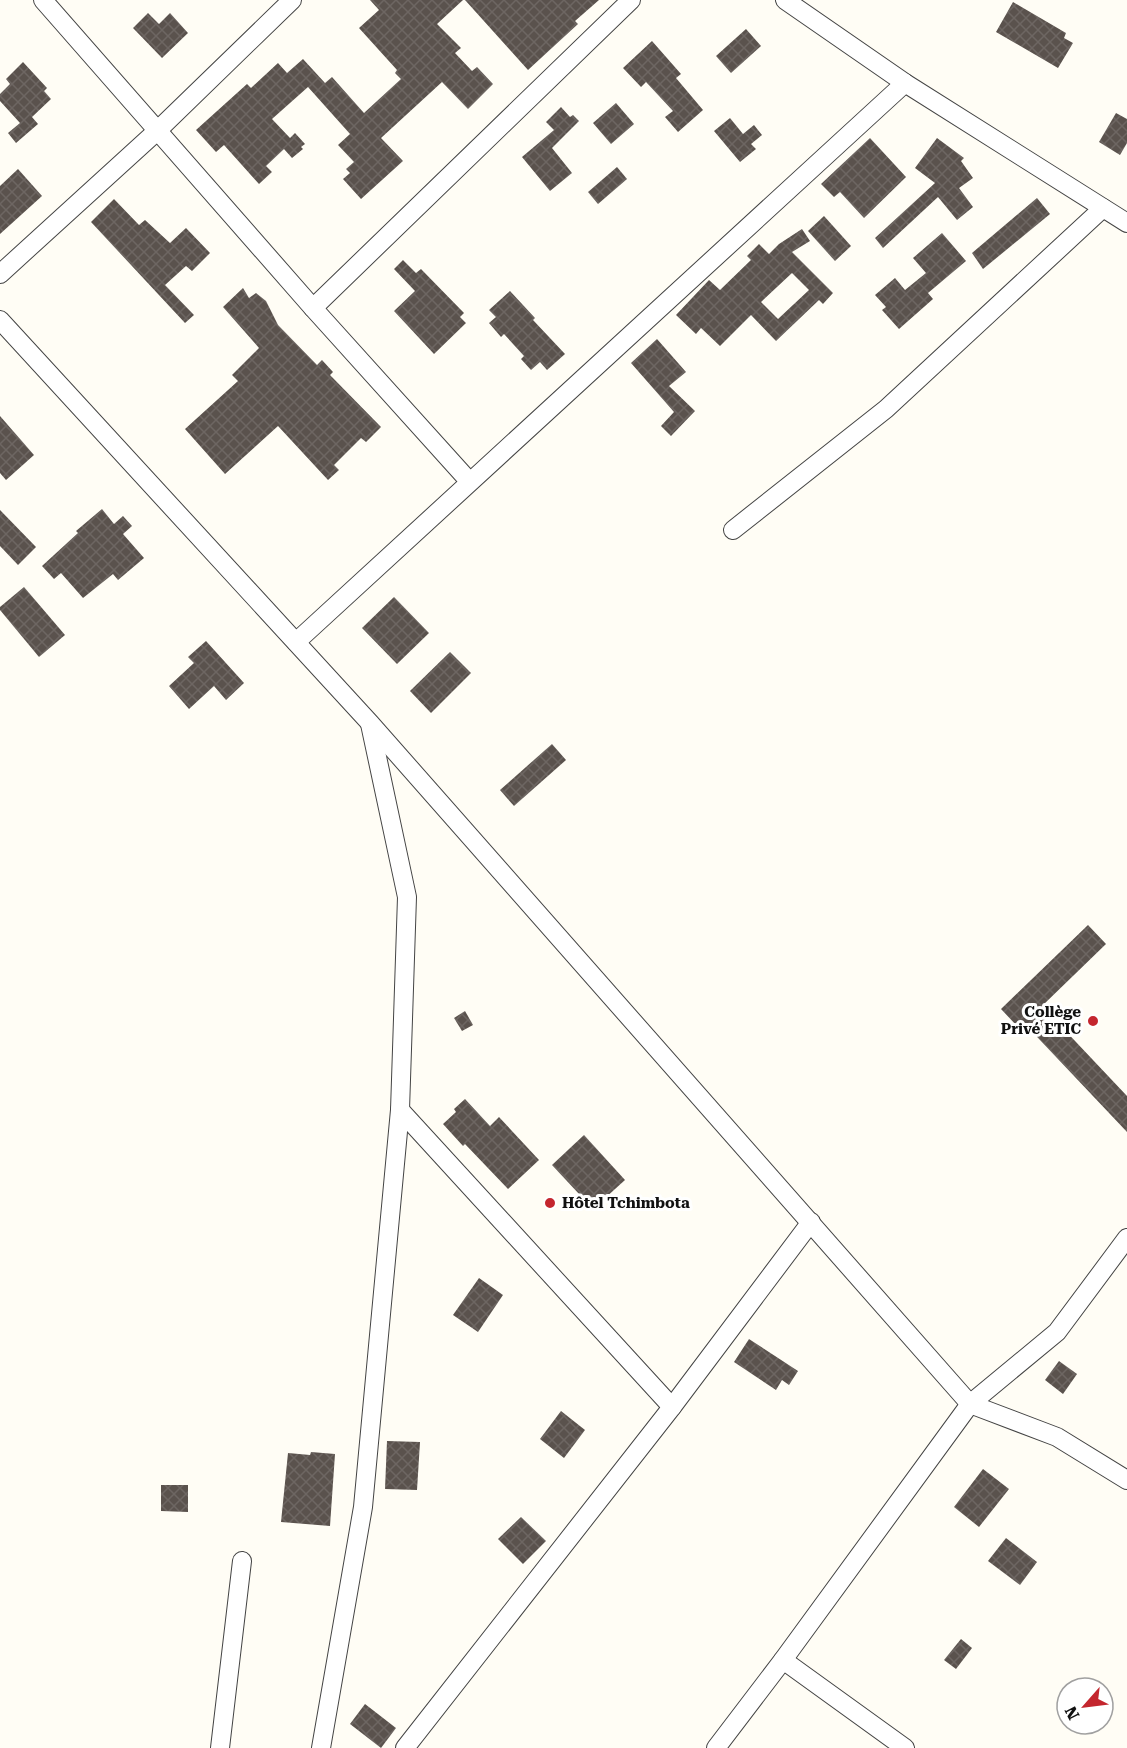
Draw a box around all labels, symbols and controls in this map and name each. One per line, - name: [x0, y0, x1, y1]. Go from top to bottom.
- place label: Collège Privé ETIC: [1001, 1003, 1081, 1038]
- marker: Collège Privé ETIC: [1086, 1014, 1100, 1028]
- place label: Hôtel Tchimbota: [562, 1194, 690, 1212]
- marker: Hôtel Tchimbota: [543, 1196, 557, 1210]
- north arrow: [1055, 1676, 1115, 1736]
- text: N: [1061, 1703, 1083, 1723]

